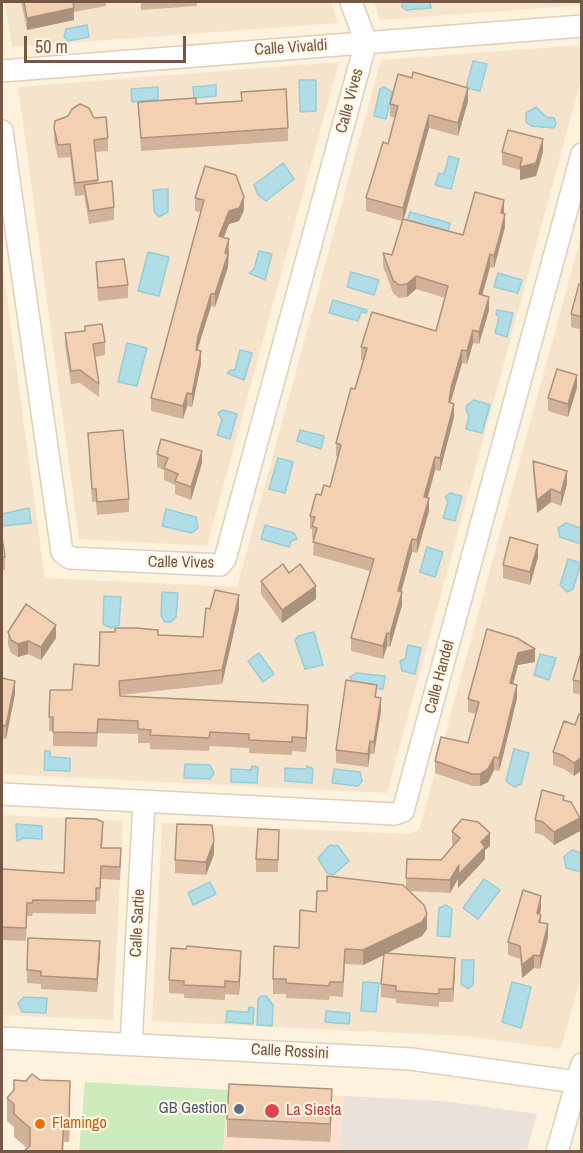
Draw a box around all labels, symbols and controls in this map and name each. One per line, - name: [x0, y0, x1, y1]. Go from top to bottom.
- scale bar: [27, 24, 189, 62]
- text: 50 m: [35, 34, 68, 59]
- street label: Calle Vivaldi: [254, 36, 328, 60]
- street label: Calle Vives: [332, 67, 368, 135]
- street label: Calle Vives: [148, 553, 214, 573]
- street label: Calle Handel: [421, 638, 459, 716]
- street label: Calle Sartie: [127, 888, 149, 958]
- street label: Calle Rossini: [251, 1040, 329, 1064]
- place label: GB Gestion: [158, 1099, 227, 1119]
- place label: La Siesta: [286, 1101, 341, 1121]
- marker: GB Gestion: [232, 1102, 246, 1116]
- marker: La Siesta: [263, 1102, 281, 1120]
- place label: Flamingo: [52, 1114, 107, 1134]
- marker: Flamingo: [33, 1117, 47, 1131]

